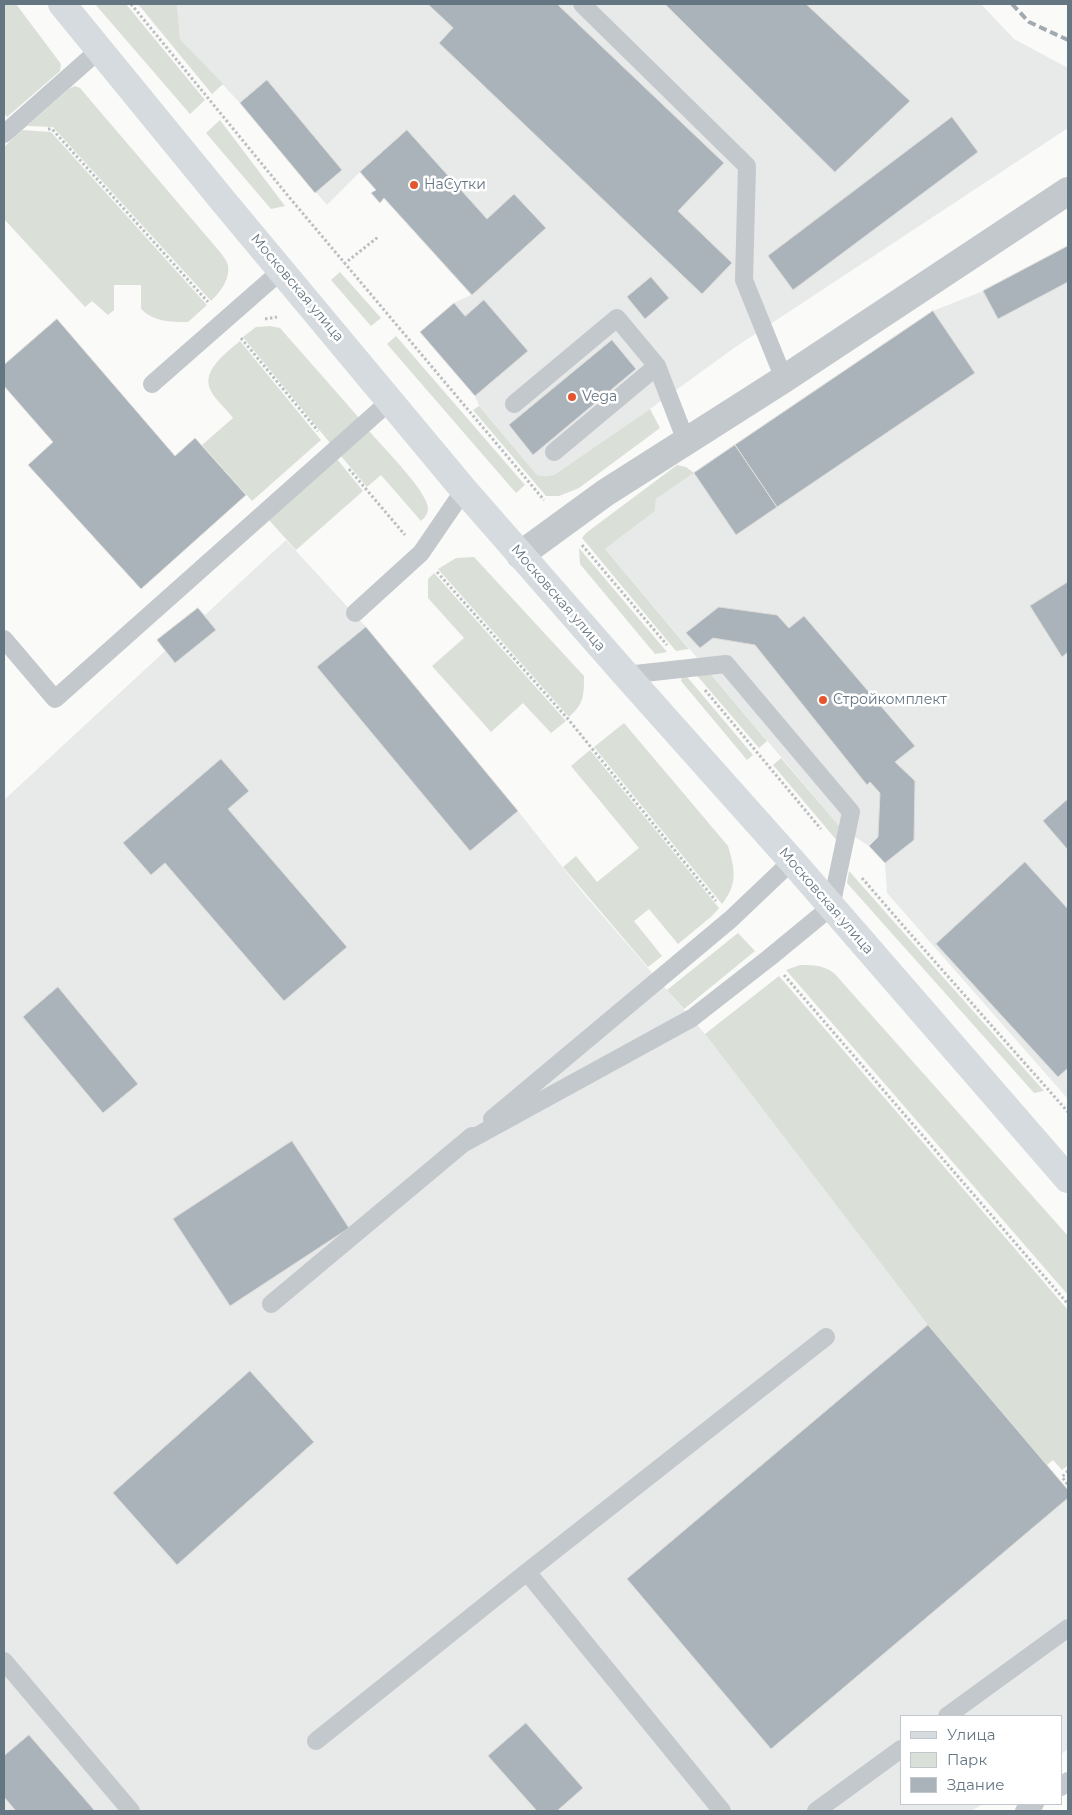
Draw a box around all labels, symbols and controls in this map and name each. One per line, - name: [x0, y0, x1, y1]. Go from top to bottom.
- place label: НаСутки: [424, 177, 486, 193]
- marker: НаСутки: [408, 179, 420, 191]
- street label: Московская улица: [247, 231, 347, 345]
- place label: Vega: [582, 389, 617, 405]
- marker: Vega: [566, 391, 578, 403]
- street label: Московская улица: [507, 541, 609, 655]
- place label: Стройкомплект: [833, 692, 947, 708]
- marker: Стройкомплект: [817, 694, 829, 706]
- street label: Московская улица: [775, 844, 877, 958]
- legend: [900, 1715, 1062, 1805]
- text: Улица: [947, 1725, 995, 1744]
- text: Парк: [947, 1750, 987, 1769]
- text: Здание: [947, 1775, 1005, 1794]

